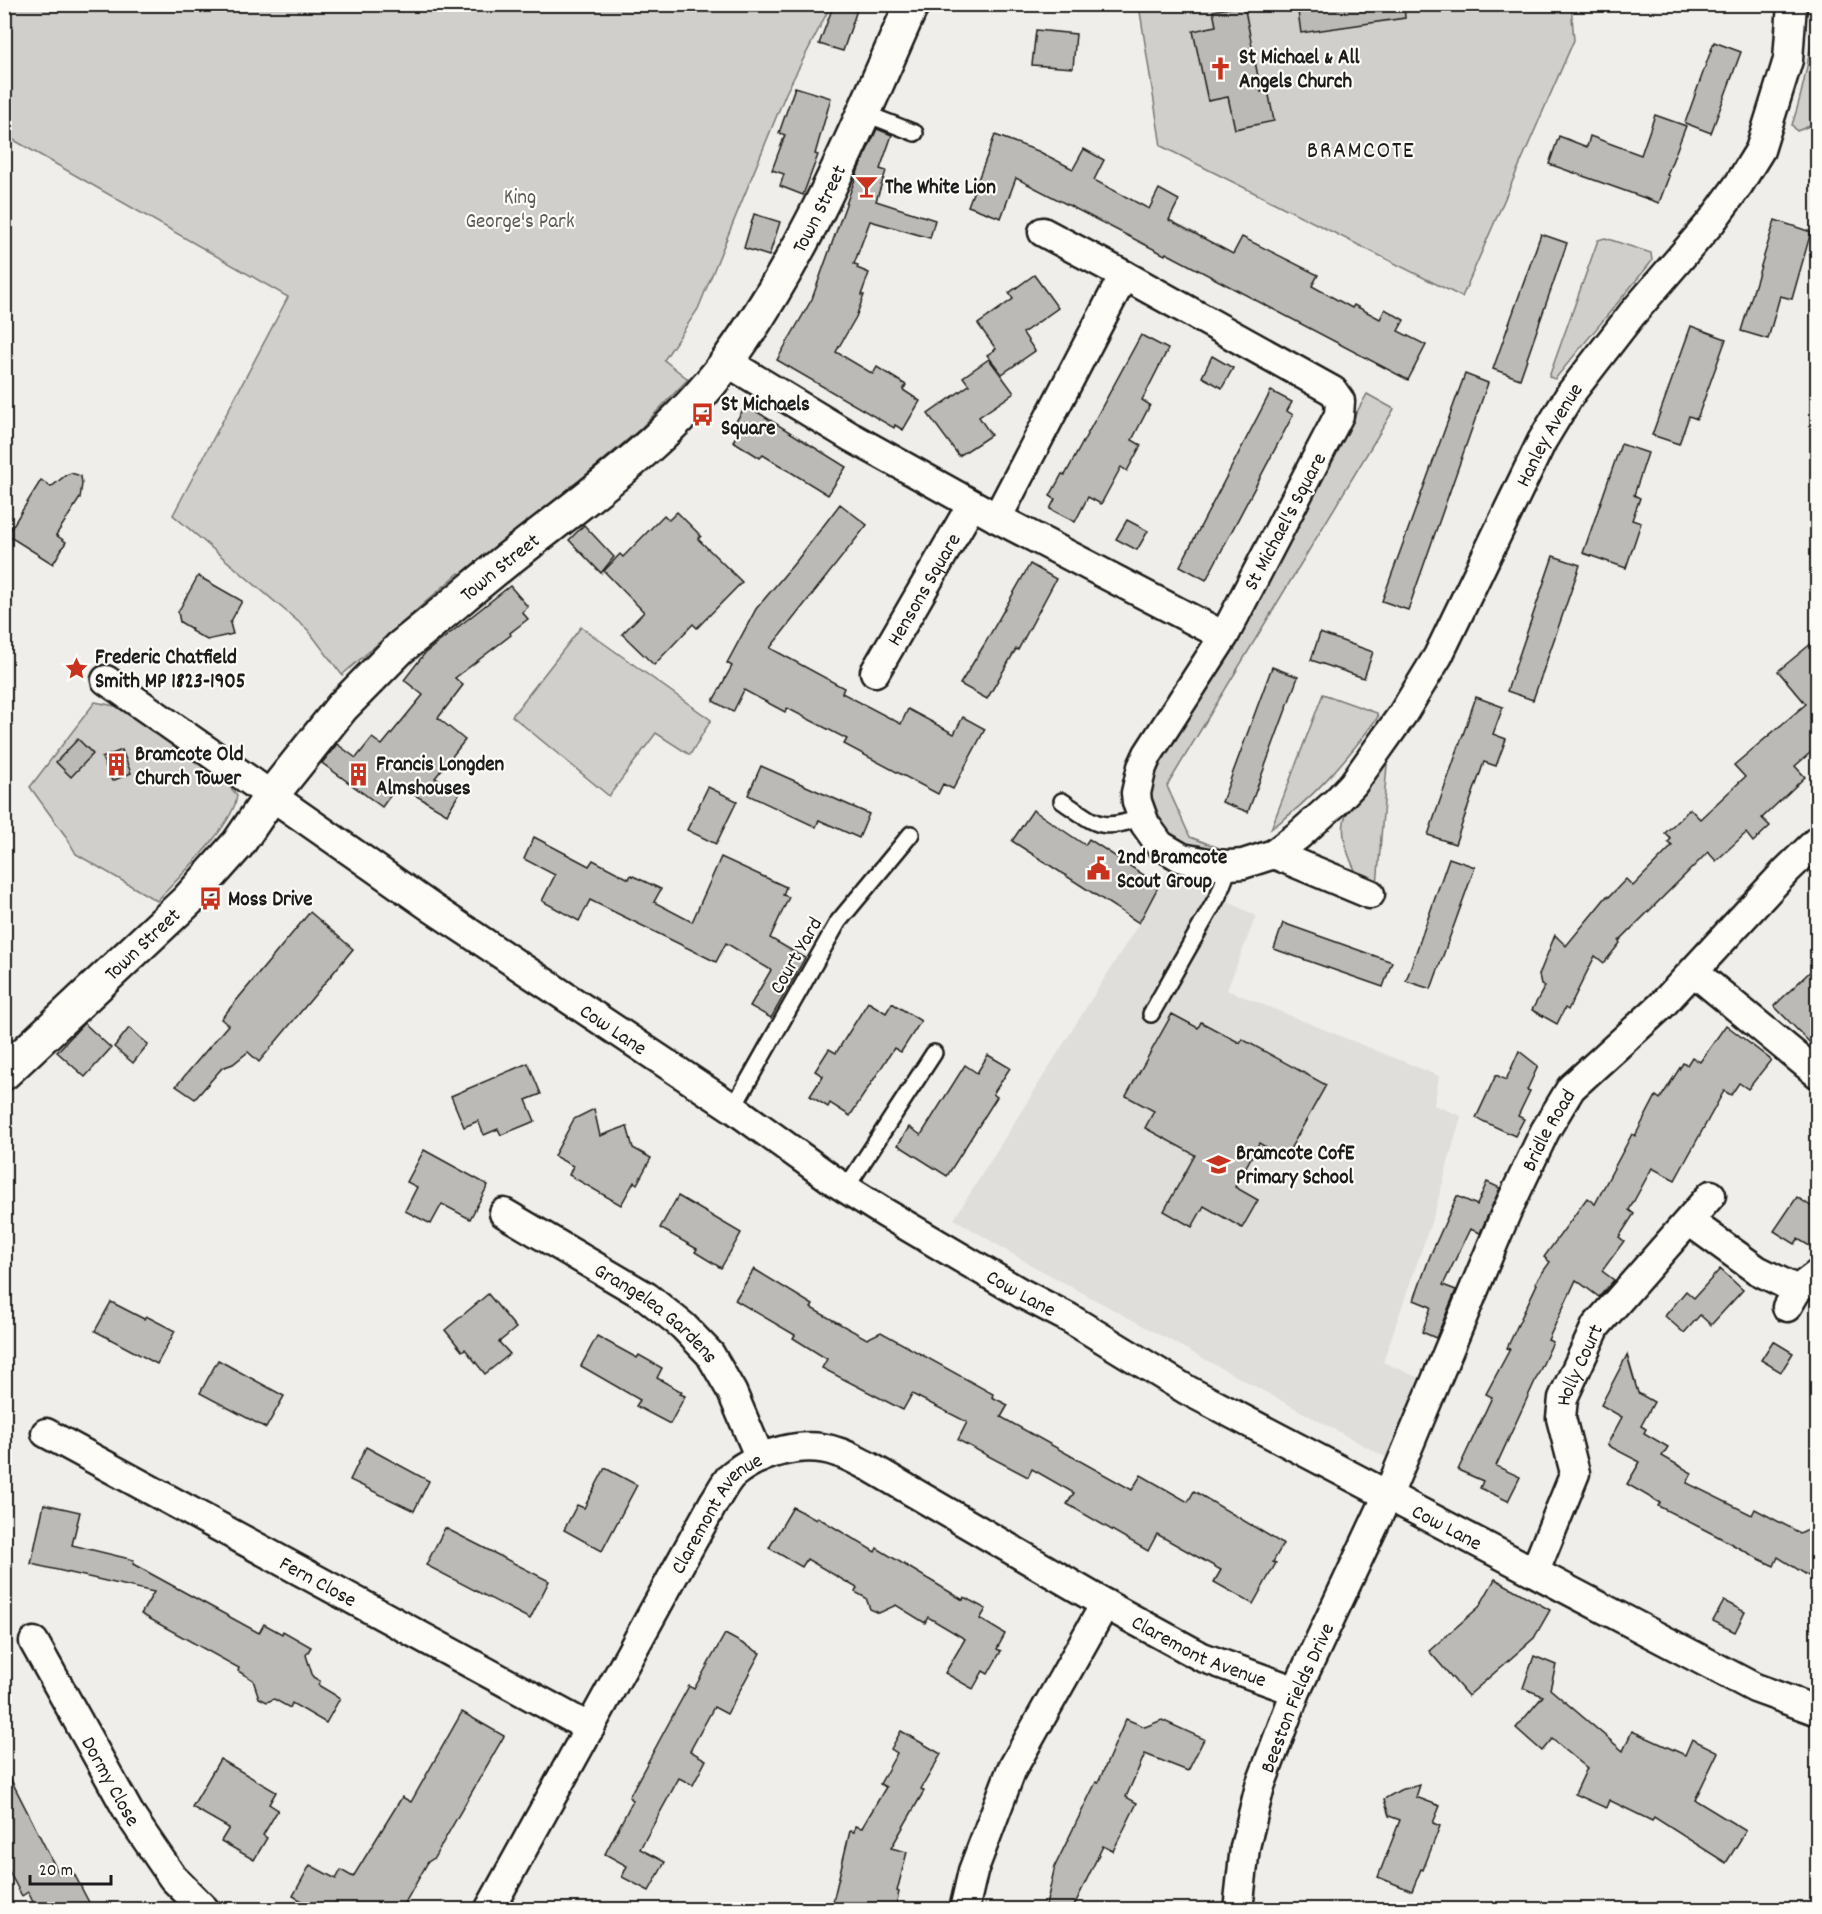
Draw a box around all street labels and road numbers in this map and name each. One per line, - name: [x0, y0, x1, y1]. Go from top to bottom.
- street label: Town Street: [786, 160, 856, 259]
- street label: Hanley Avenue: [1510, 377, 1592, 493]
- street label: St Michael's Square: [1238, 448, 1336, 597]
- street label: Town Street: [455, 527, 548, 610]
- street label: Hensons Square: [881, 528, 970, 652]
- street label: Town Street: [99, 902, 189, 989]
- street label: Court Yard: [764, 912, 832, 1001]
- street label: Cow Lane: [572, 998, 652, 1065]
- street label: Bridle Road: [1516, 1084, 1585, 1177]
- street label: Grangelea Gardens: [587, 1257, 724, 1370]
- street label: Cow Lane: [979, 1264, 1060, 1326]
- street label: Holly Court: [1550, 1320, 1613, 1407]
- street label: Claremont Avenue: [665, 1447, 768, 1581]
- street label: Cow Lane: [1405, 1498, 1486, 1560]
- street label: Fern Close: [273, 1550, 361, 1617]
- street label: Claremont Avenue: [1125, 1609, 1270, 1697]
- street label: Beeston Fields Drive: [1254, 1619, 1344, 1778]
- street label: Dormy Close: [72, 1732, 146, 1834]

